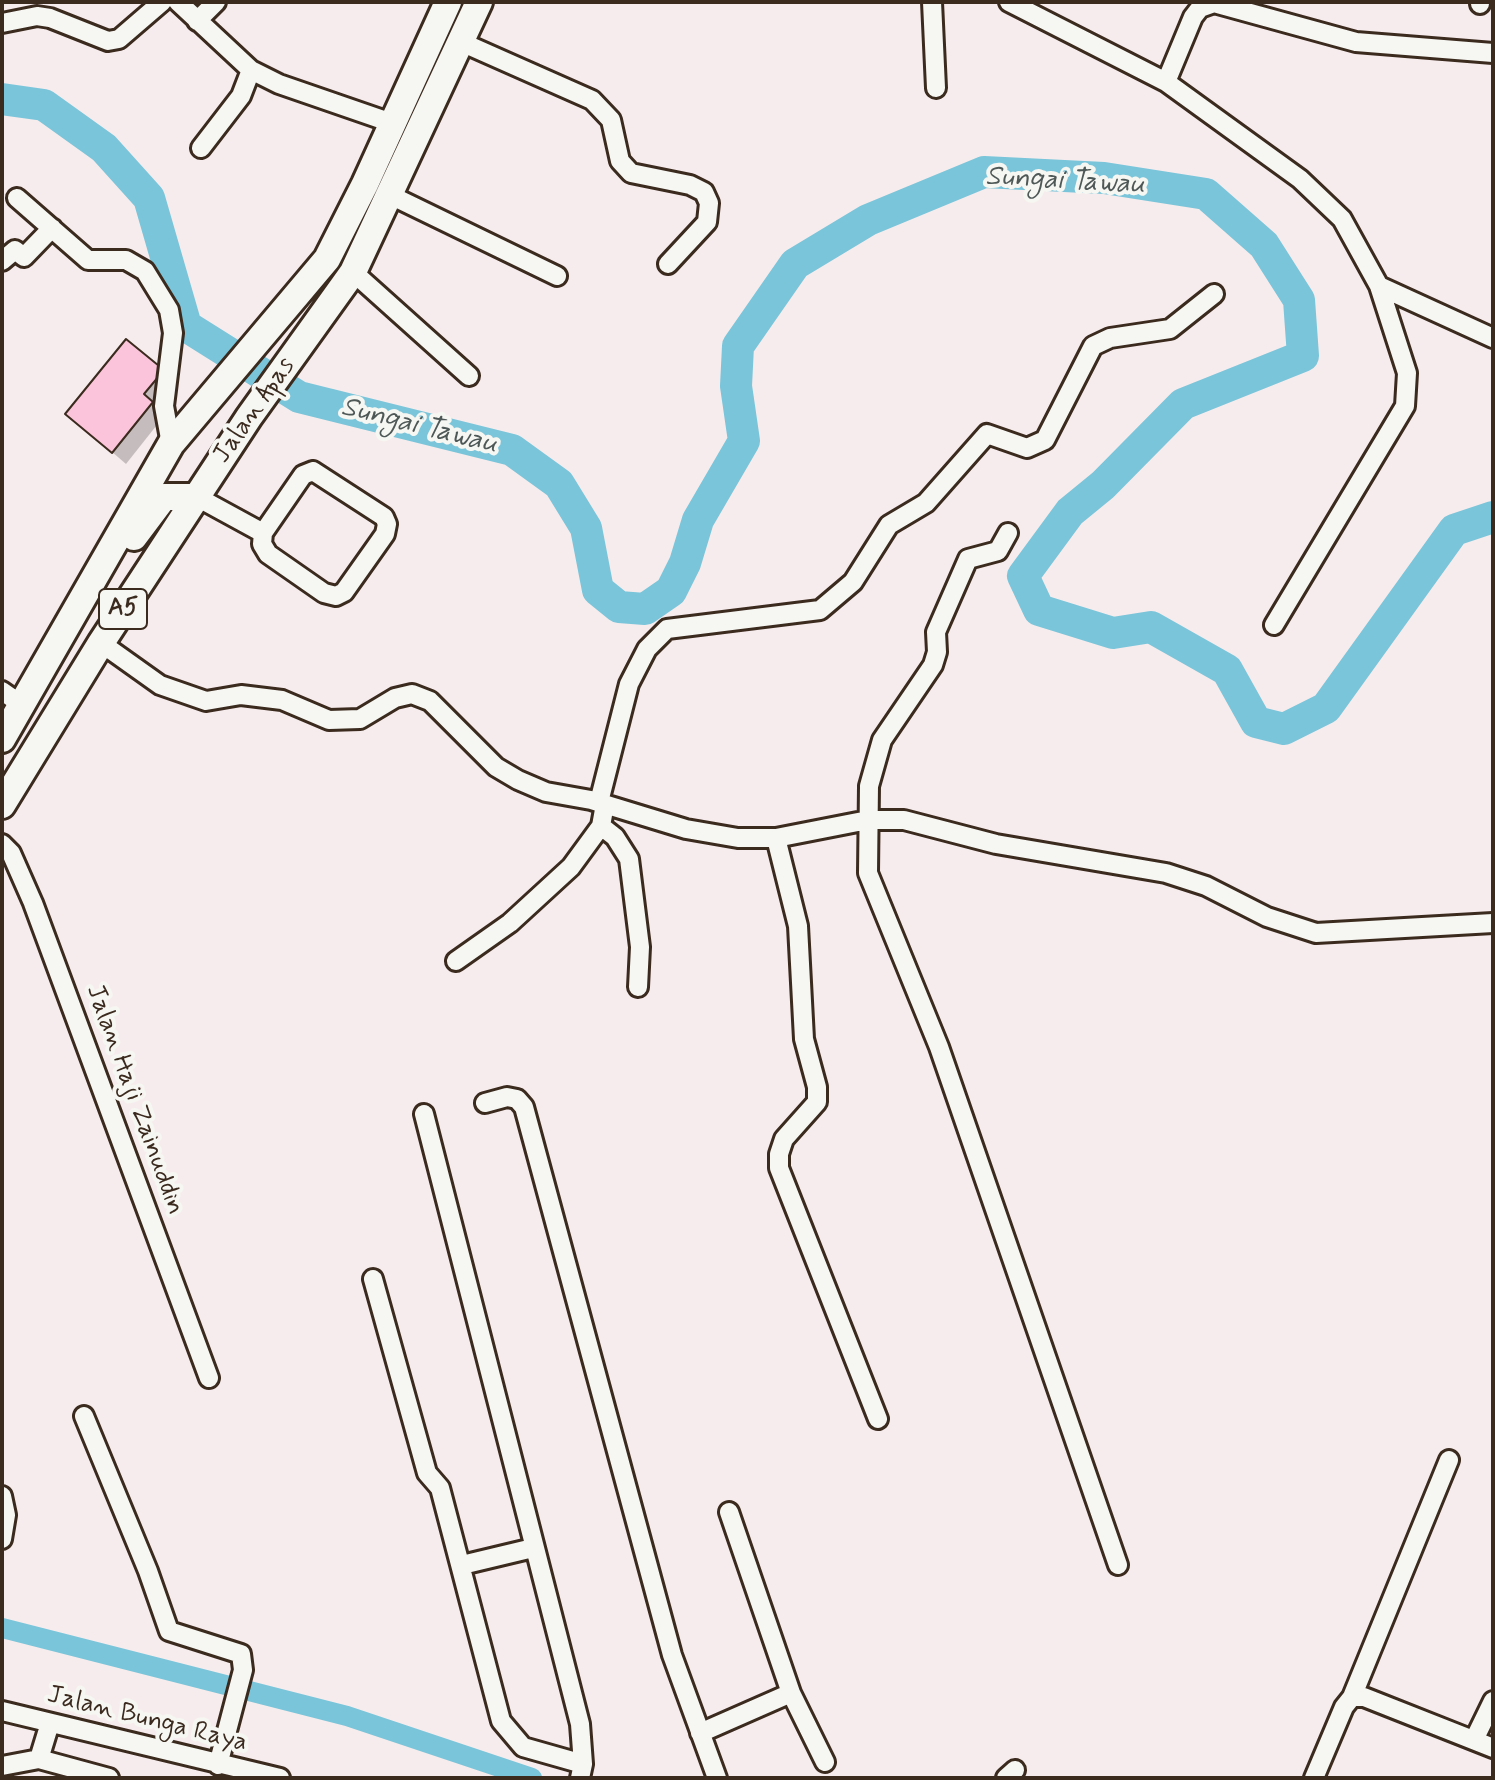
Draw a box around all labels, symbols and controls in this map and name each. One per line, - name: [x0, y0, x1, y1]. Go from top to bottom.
- water label: Sungai Tawau: [984, 161, 1146, 203]
- street label: Jalan Apas: [207, 352, 303, 470]
- water label: Sungai Tawau: [337, 391, 501, 463]
- road number: A5: [99, 589, 147, 629]
- street label: Jalan Haji Zainuddin: [78, 981, 190, 1219]
- street label: Jalan Bunga Raya: [44, 1680, 250, 1760]

